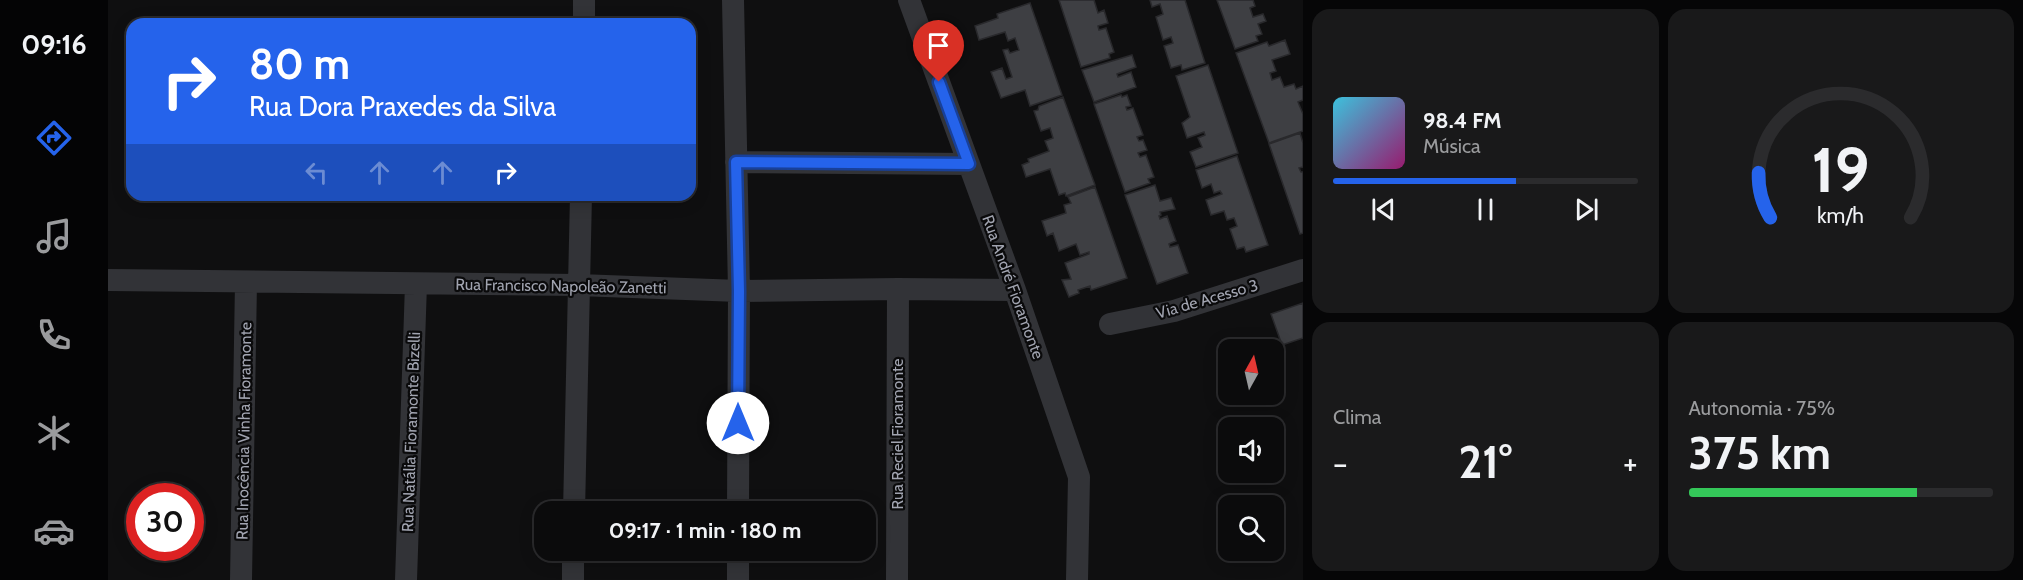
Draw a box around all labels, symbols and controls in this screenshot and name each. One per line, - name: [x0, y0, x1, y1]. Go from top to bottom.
- pin: [913, 20, 964, 82]
- text: 09:16: [21, 28, 87, 61]
- icon: arrive: [922, 29, 955, 62]
- text: 80 m: [249, 38, 350, 90]
- icon: right: [150, 42, 228, 120]
- text: Rua Dora Praxedes da Silva: [249, 90, 556, 123]
- text: 98.4 FM: [1423, 107, 1502, 134]
- icon: directions: [33, 117, 75, 159]
- text: 19: [1812, 132, 1870, 208]
- text: Música: [1423, 134, 1481, 158]
- icon: left: [300, 156, 333, 189]
- icon: ahead: [363, 156, 396, 189]
- icon: ahead: [426, 156, 459, 189]
- icon: right: [489, 156, 522, 189]
- icon: previous: [1367, 193, 1400, 226]
- icon: pause: [1469, 193, 1502, 226]
- icon: next: [1570, 193, 1603, 226]
- text: km/h: [1817, 203, 1864, 229]
- street label: Rua André Fioramonte: [978, 212, 1048, 362]
- icon: music: [33, 215, 75, 257]
- street label: Rua Francisco Napoleão Zanetti: [455, 275, 667, 297]
- street label: Via de Acesso 3: [1154, 275, 1260, 323]
- icon: phone: [33, 314, 75, 356]
- street label: Rua Inocência Vinha Fioramonte: [233, 322, 255, 540]
- street label: Rua Natália Fioramonte Bizelli: [398, 332, 424, 532]
- north arrow: [1218, 339, 1284, 405]
- map controls: [1218, 339, 1284, 561]
- street label: Rua Reciel Fioramonte: [888, 358, 907, 510]
- position arrow: [706, 391, 770, 455]
- text: Autonomia · 75%: [1689, 396, 1835, 420]
- text: Clima: [1333, 405, 1381, 429]
- icon: climate: [33, 412, 75, 454]
- button: sound: [1218, 417, 1284, 483]
- text: 375 km: [1689, 426, 1831, 480]
- text: 21°: [1459, 435, 1512, 489]
- text: −: [1333, 443, 1348, 483]
- text: +: [1623, 443, 1637, 483]
- speed limit sign: 30: [126, 483, 204, 561]
- button: search: [1218, 495, 1284, 561]
- icon: car: [33, 510, 75, 552]
- text: 09:17 · 1 min · 180 m: [609, 517, 801, 544]

